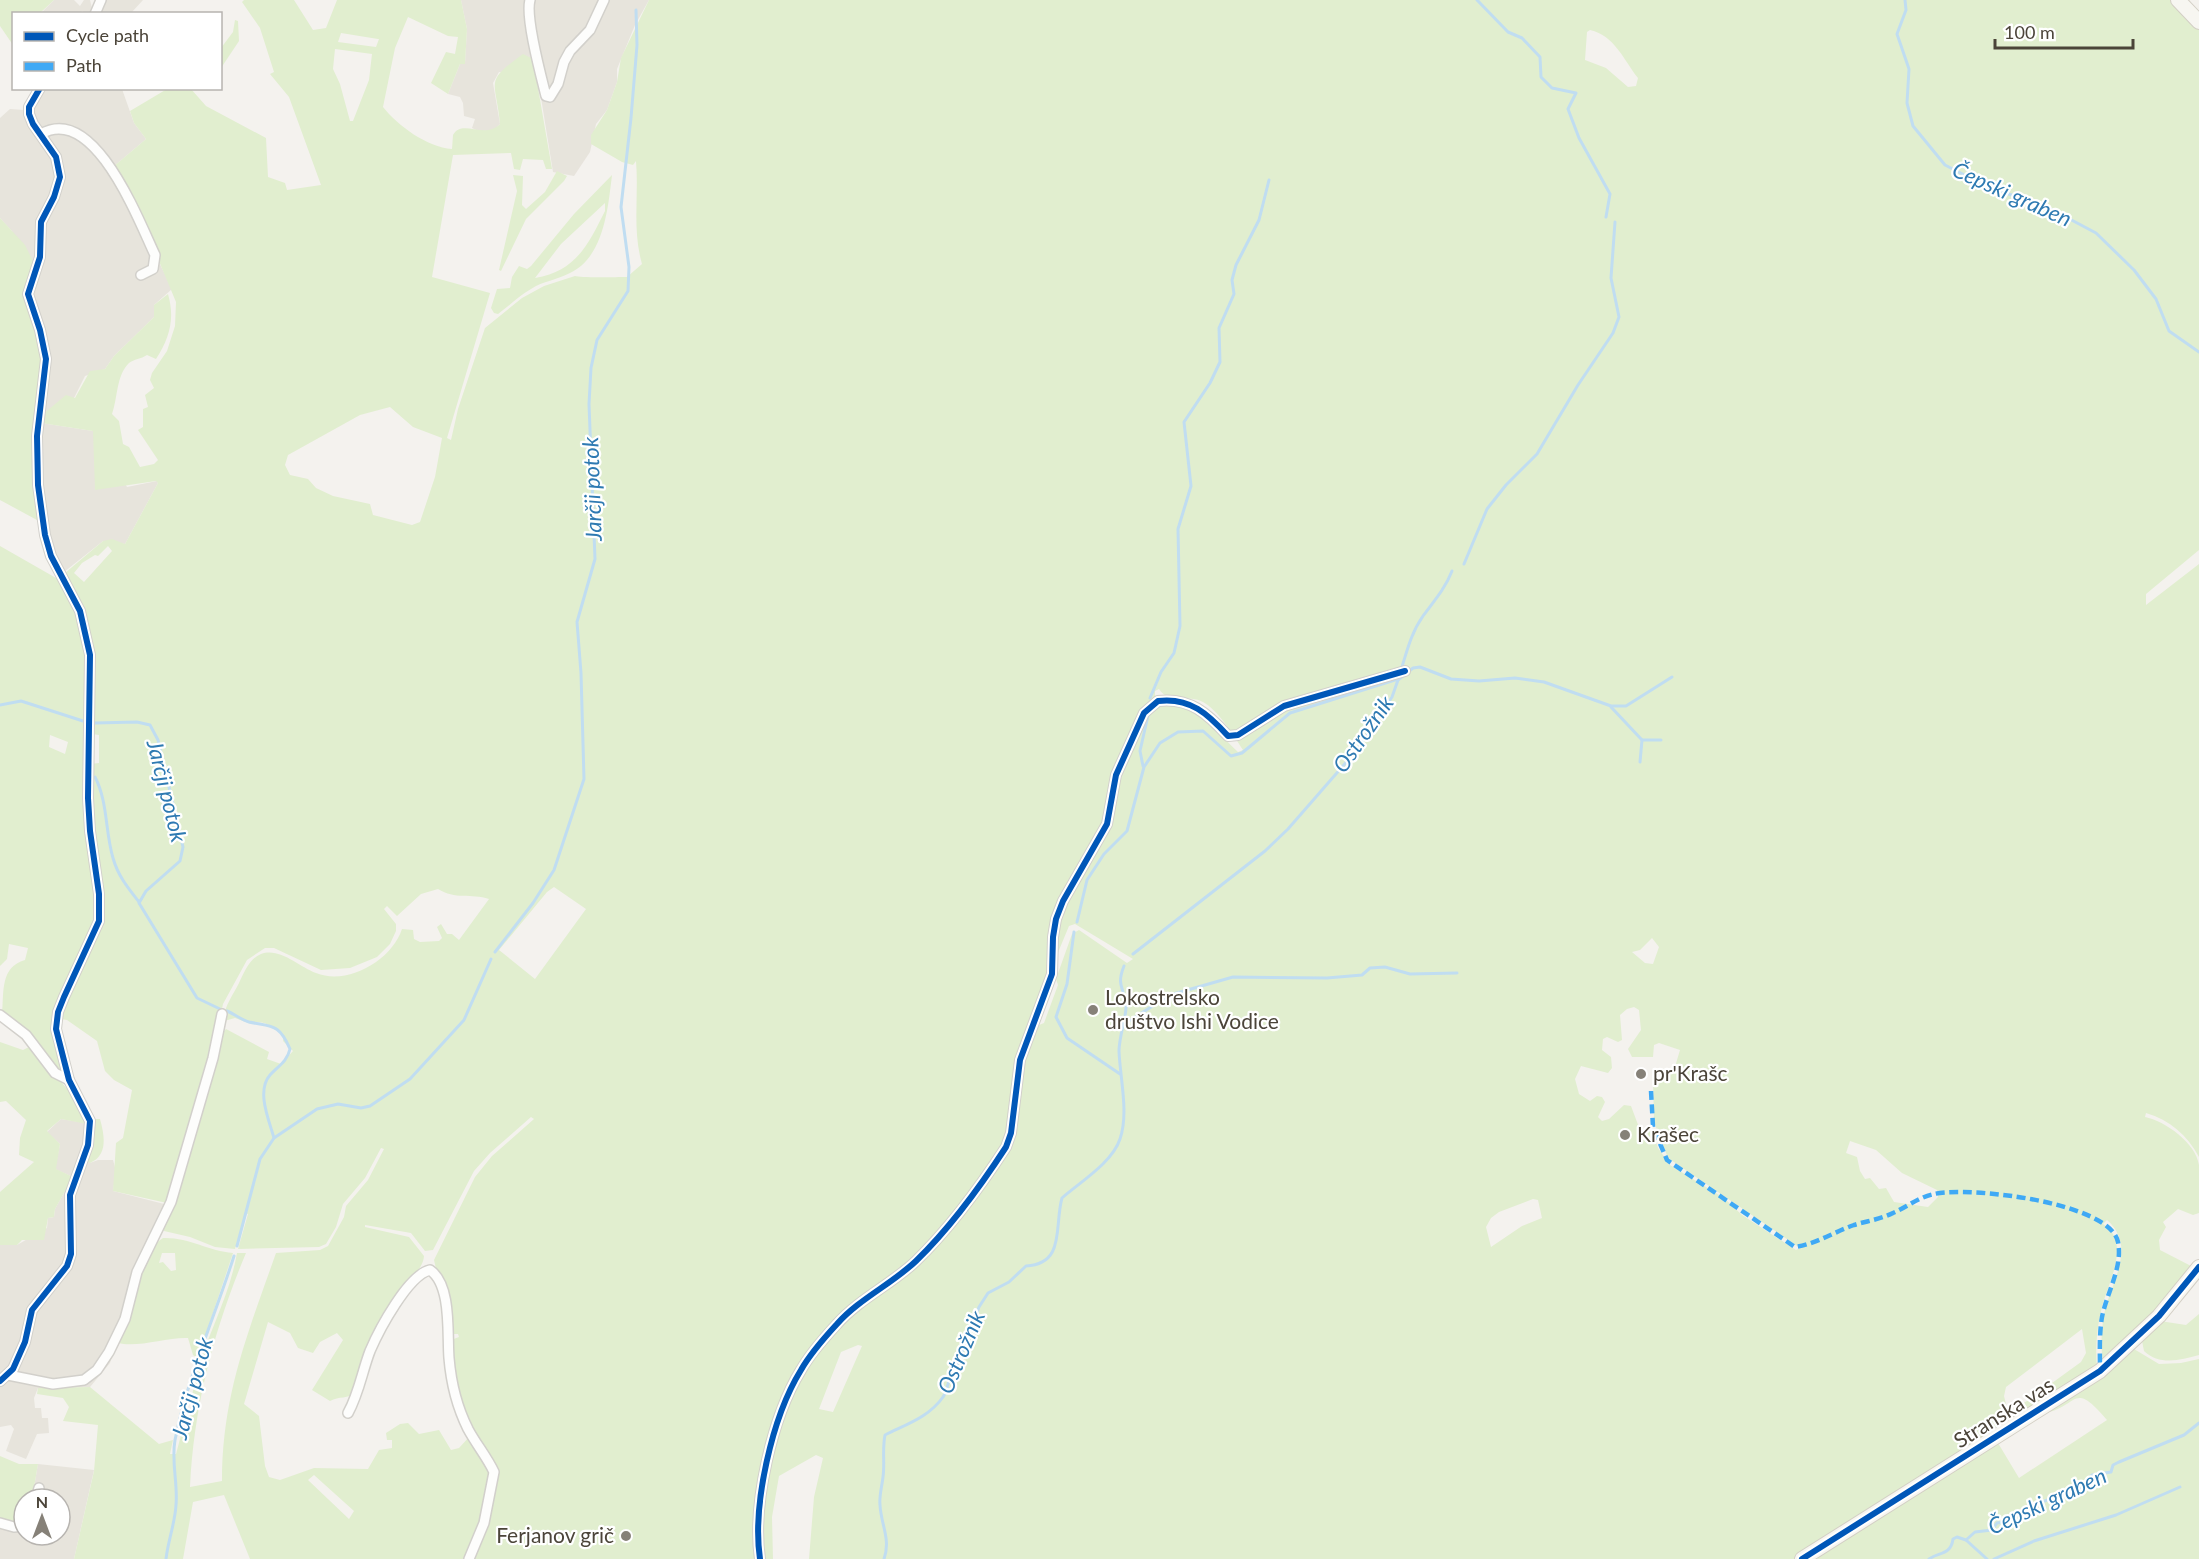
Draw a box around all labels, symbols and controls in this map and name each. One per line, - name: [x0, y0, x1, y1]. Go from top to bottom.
- legend: [12, 12, 222, 90]
- scale bar: [1995, 12, 2133, 50]
- text: 100 m: [2004, 21, 2055, 43]
- text: Cycle path: [66, 24, 149, 46]
- text: Path: [66, 54, 102, 76]
- water label: Čepski graben: [1948, 155, 2076, 232]
- water label: Jarčji potok: [576, 436, 607, 543]
- water label: Ostrožnik: [1326, 690, 1399, 777]
- water label: Jarčji potok: [142, 736, 193, 845]
- place label: Lokostrelsko društvo Ishi Vodice: [1105, 984, 1279, 1033]
- marker: Lokostrelsko društvo Ishi Vodice: [1086, 1003, 1100, 1017]
- place label: pr'Krašc: [1653, 1060, 1728, 1085]
- marker: pr'Krašc: [1634, 1067, 1648, 1081]
- place label: Krašec: [1637, 1121, 1699, 1146]
- marker: Krašec: [1618, 1128, 1632, 1142]
- water label: Ostrožnik: [931, 1306, 990, 1397]
- water label: Jarčji potok: [165, 1333, 218, 1443]
- street label: Stranska vas: [1949, 1371, 2058, 1452]
- water label: Čepski graben: [1983, 1461, 2110, 1540]
- north arrow: [12, 1487, 72, 1547]
- text: N: [36, 1492, 48, 1511]
- place label: Ferjanov grič: [496, 1522, 614, 1547]
- marker: Ferjanov grič: [619, 1529, 633, 1543]

